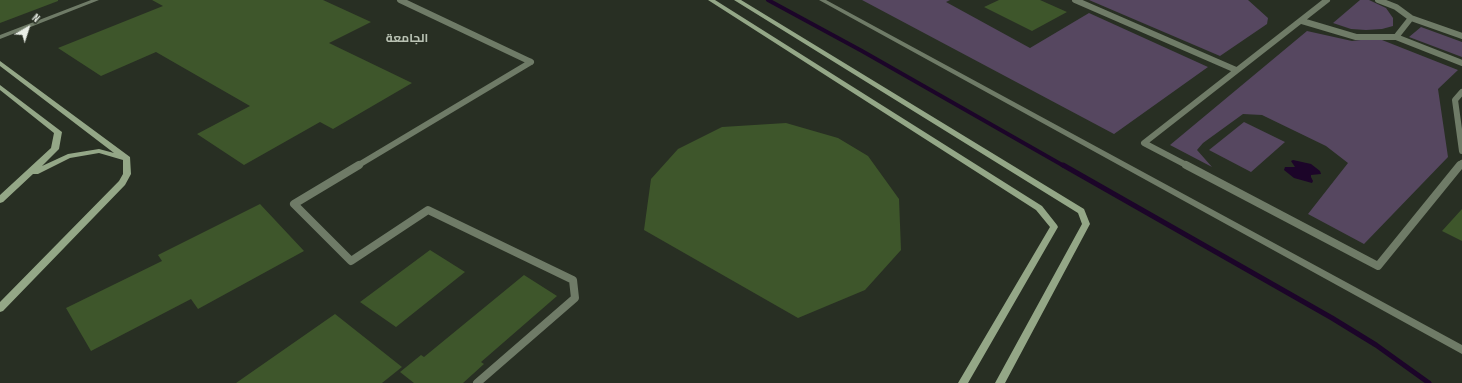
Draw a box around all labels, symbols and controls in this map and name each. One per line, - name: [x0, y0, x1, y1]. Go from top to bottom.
- north arrow: [8, 8, 48, 48]
- text: N: [29, 11, 42, 25]
- district label: الجامعة: [386, 32, 428, 46]

